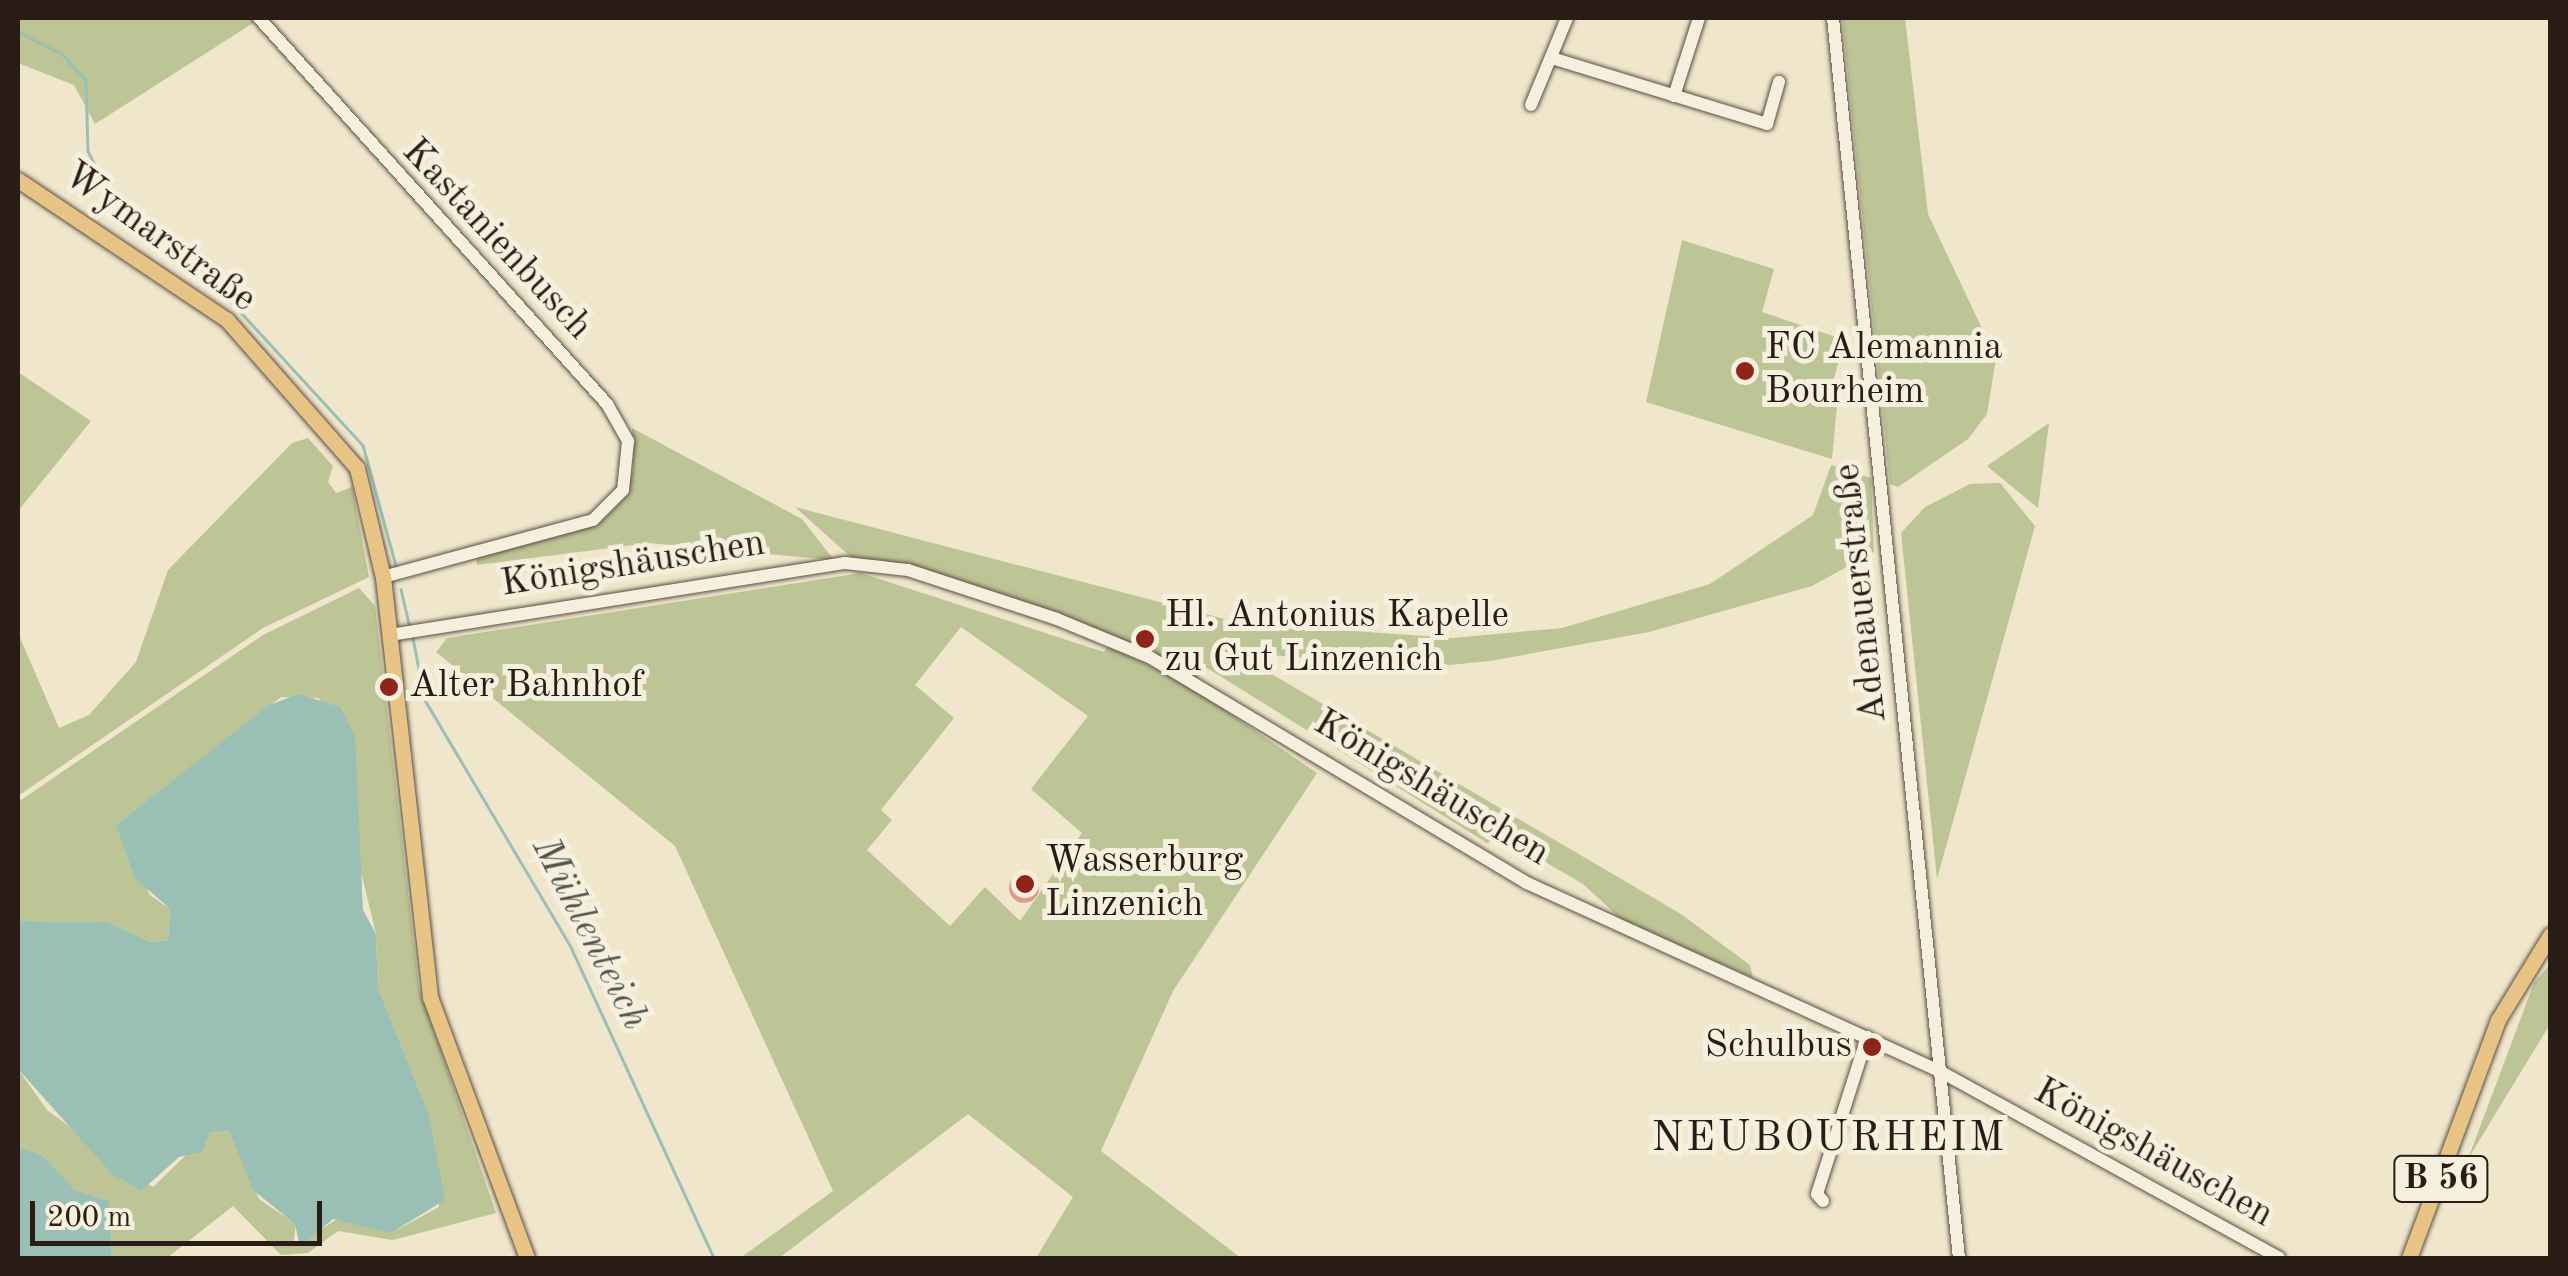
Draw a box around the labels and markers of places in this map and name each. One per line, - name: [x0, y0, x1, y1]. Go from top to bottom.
- place label: FC Alemannia Bourheim: [1765, 326, 2003, 416]
- marker: FC Alemannia Bourheim: [1734, 360, 1756, 382]
- place label: Hl. Antonius Kapelle zu Gut Linzenich: [1165, 594, 1509, 684]
- marker: Hl. Antonius Kapelle zu Gut Linzenich: [1134, 628, 1156, 650]
- place label: Alter Bahnhof: [409, 664, 644, 710]
- marker: Alter Bahnhof: [378, 676, 400, 698]
- place label: Wasserburg Linzenich: [1045, 839, 1243, 928]
- marker: Wasserburg Linzenich: [1014, 873, 1036, 895]
- place label: Schulbus: [1704, 1024, 1852, 1070]
- marker: Schulbus: [1861, 1036, 1883, 1058]

